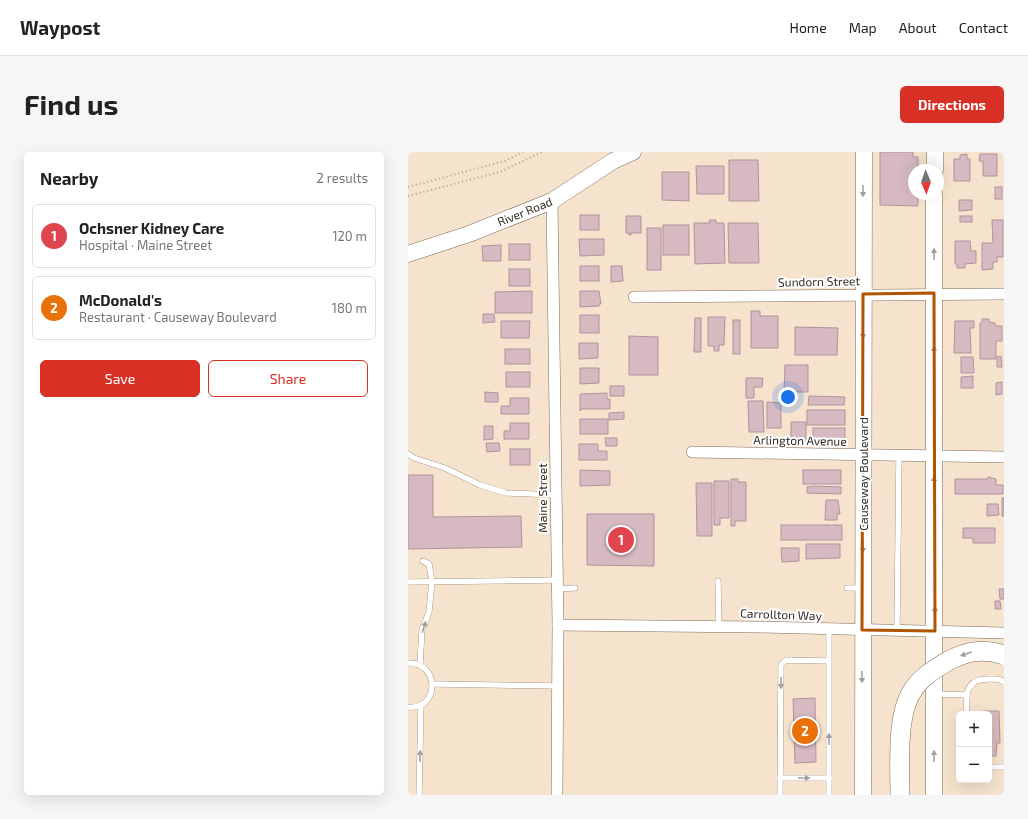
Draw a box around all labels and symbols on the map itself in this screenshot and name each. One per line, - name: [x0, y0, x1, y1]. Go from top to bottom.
- north arrow: [908, 164, 944, 200]
- one-way arrow: [860, 185, 866, 198]
- street label: River Road: [495, 194, 554, 228]
- one-way arrow: [931, 247, 937, 260]
- street label: Sundorn Street: [778, 273, 861, 289]
- one-way arrow: [860, 327, 866, 340]
- one-way arrow: [931, 345, 937, 358]
- your location: [778, 387, 798, 407]
- street label: Causeway Boulevard: [856, 417, 870, 531]
- street label: Arlington Avenue: [753, 432, 847, 448]
- street label: Maine Street: [535, 463, 549, 533]
- one-way arrow: [931, 475, 937, 488]
- pin: 1: [608, 525, 634, 555]
- one-way arrow: [860, 541, 866, 554]
- one-way arrow: [932, 605, 938, 618]
- street label: Carrollton Way: [740, 606, 823, 622]
- one-way arrow: [421, 620, 427, 632]
- one-way arrow: [960, 651, 972, 657]
- one-way arrow: [859, 671, 866, 683]
- one-way arrow: [778, 677, 784, 690]
- pin: 2: [792, 716, 818, 746]
- one-way arrow: [826, 732, 832, 745]
- one-way arrow: [417, 749, 423, 762]
- one-way arrow: [931, 749, 937, 762]
- one-way arrow: [798, 775, 811, 781]

